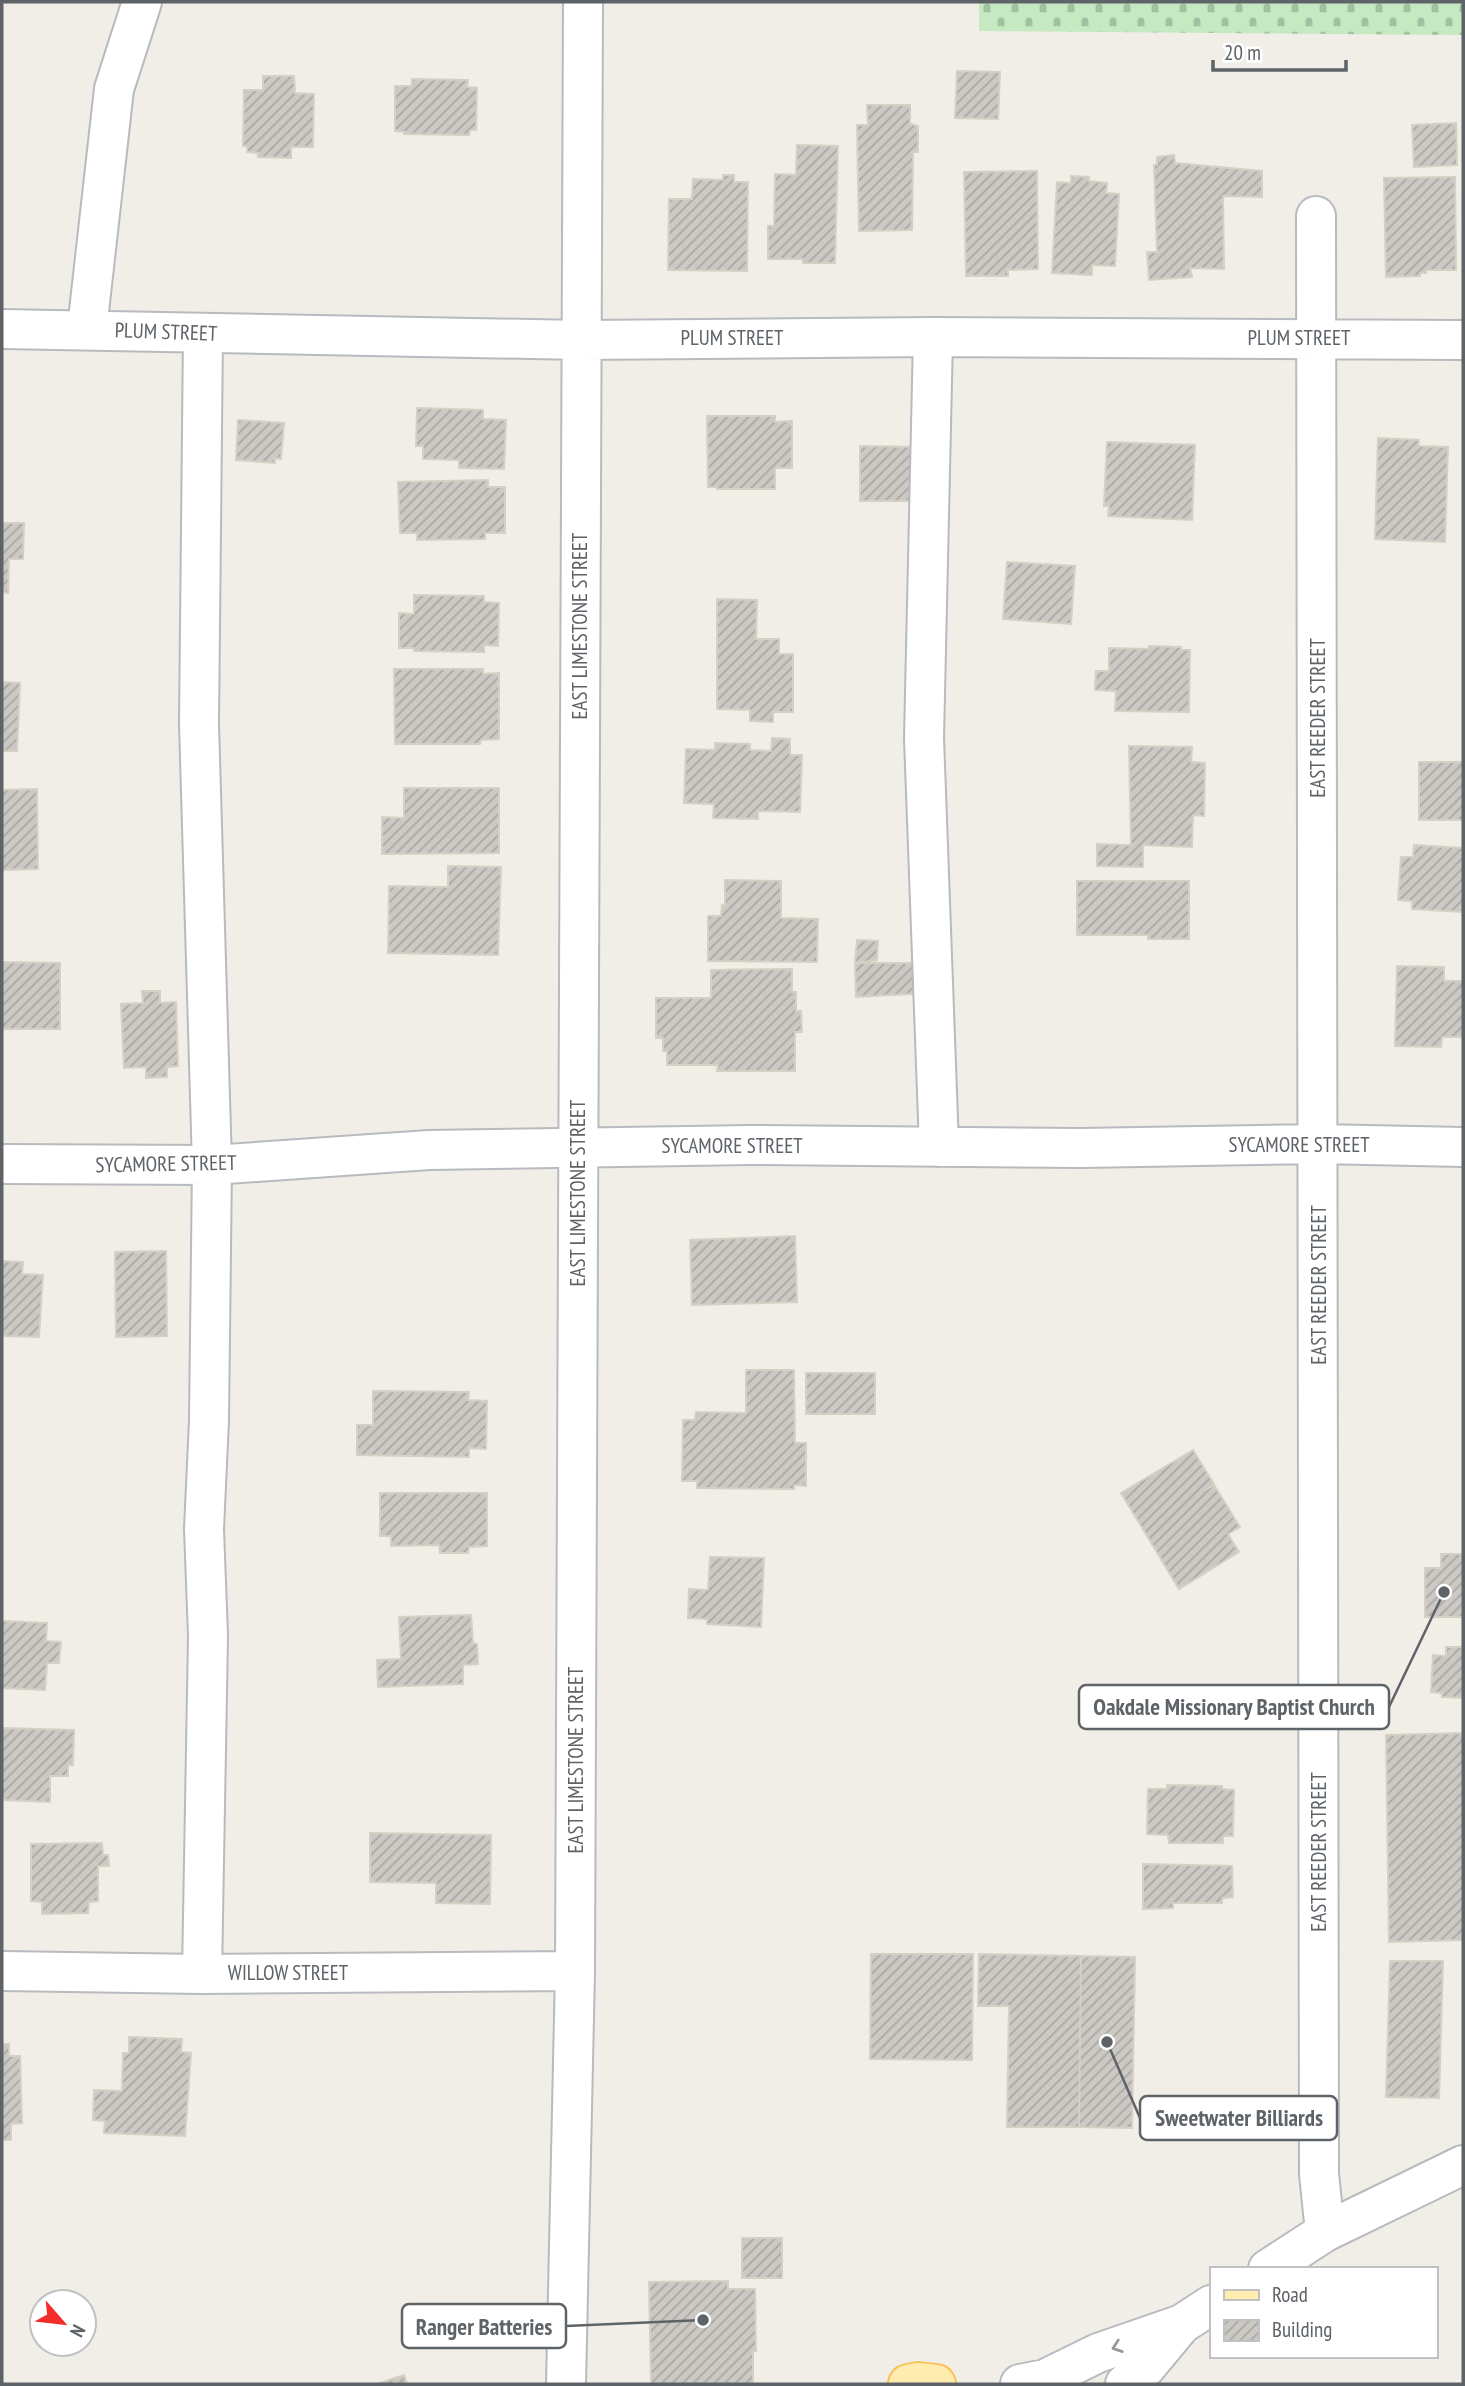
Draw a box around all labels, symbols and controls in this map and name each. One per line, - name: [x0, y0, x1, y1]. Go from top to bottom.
- scale bar: [1213, 28, 1346, 72]
- text: 20 m: [1224, 39, 1261, 66]
- street label: PLUM STREET: [114, 316, 218, 347]
- street label: PLUM STREET: [681, 324, 784, 351]
- street label: PLUM STREET: [1248, 324, 1351, 351]
- street label: EAST LIMESTONE STREET: [566, 532, 593, 719]
- street label: EAST REEDER STREET: [1304, 638, 1331, 798]
- street label: EAST LIMESTONE STREET: [564, 1099, 591, 1286]
- street label: SYCAMORE STREET: [1228, 1131, 1370, 1158]
- street label: SYCAMORE STREET: [661, 1132, 803, 1159]
- street label: SYCAMORE STREET: [95, 1149, 237, 1178]
- street label: EAST REEDER STREET: [1305, 1205, 1332, 1365]
- street label: EAST LIMESTONE STREET: [562, 1666, 589, 1853]
- callout: Oakdale Missionary Baptist Church: [1079, 1685, 1389, 1729]
- text: Oakdale Missionary Baptist Church: [1093, 1692, 1375, 1721]
- street label: EAST REEDER STREET: [1305, 1772, 1332, 1932]
- street label: WILLOW STREET: [228, 1959, 349, 1986]
- callout: Sweetwater Billiards: [1140, 2096, 1337, 2140]
- text: Sweetwater Billiards: [1155, 2103, 1323, 2132]
- legend: [1210, 2267, 1437, 2358]
- text: Road: [1272, 2281, 1308, 2308]
- north arrow: [28, 2288, 98, 2358]
- callout: Ranger Batteries: [402, 2304, 566, 2348]
- text: Ranger Batteries: [416, 2312, 552, 2341]
- text: Building: [1272, 2316, 1332, 2343]
- text: N: [65, 2321, 91, 2341]
- one-way arrow: [1112, 2339, 1124, 2353]

